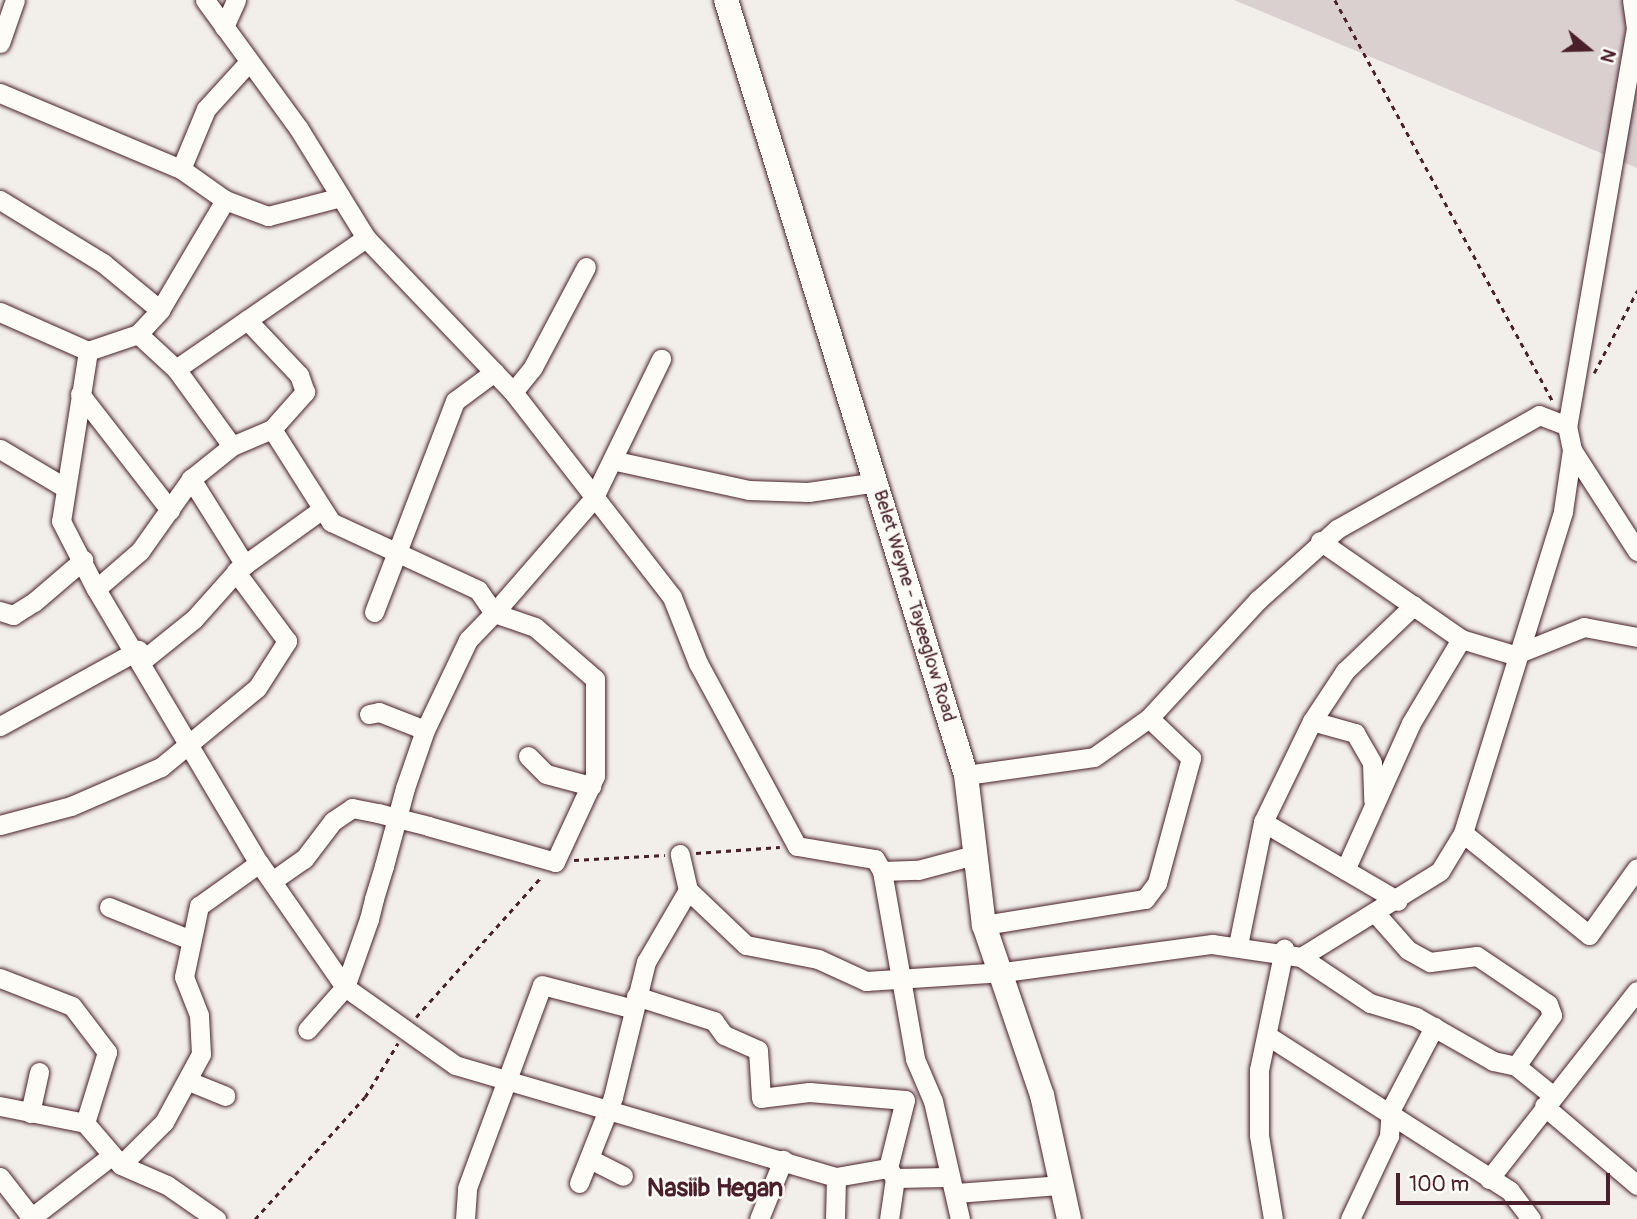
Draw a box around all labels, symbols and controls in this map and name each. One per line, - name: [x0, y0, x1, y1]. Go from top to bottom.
- north arrow: [1553, 14, 1623, 84]
- text: N: [1594, 46, 1621, 66]
- street label: Belet Weyne - Tayeeglow Road: [868, 487, 960, 725]
- scale bar: [1399, 1160, 1612, 1204]
- text: 100 m: [1409, 1171, 1469, 1198]
- district label: Nasiib Hegan: [647, 1173, 783, 1205]

